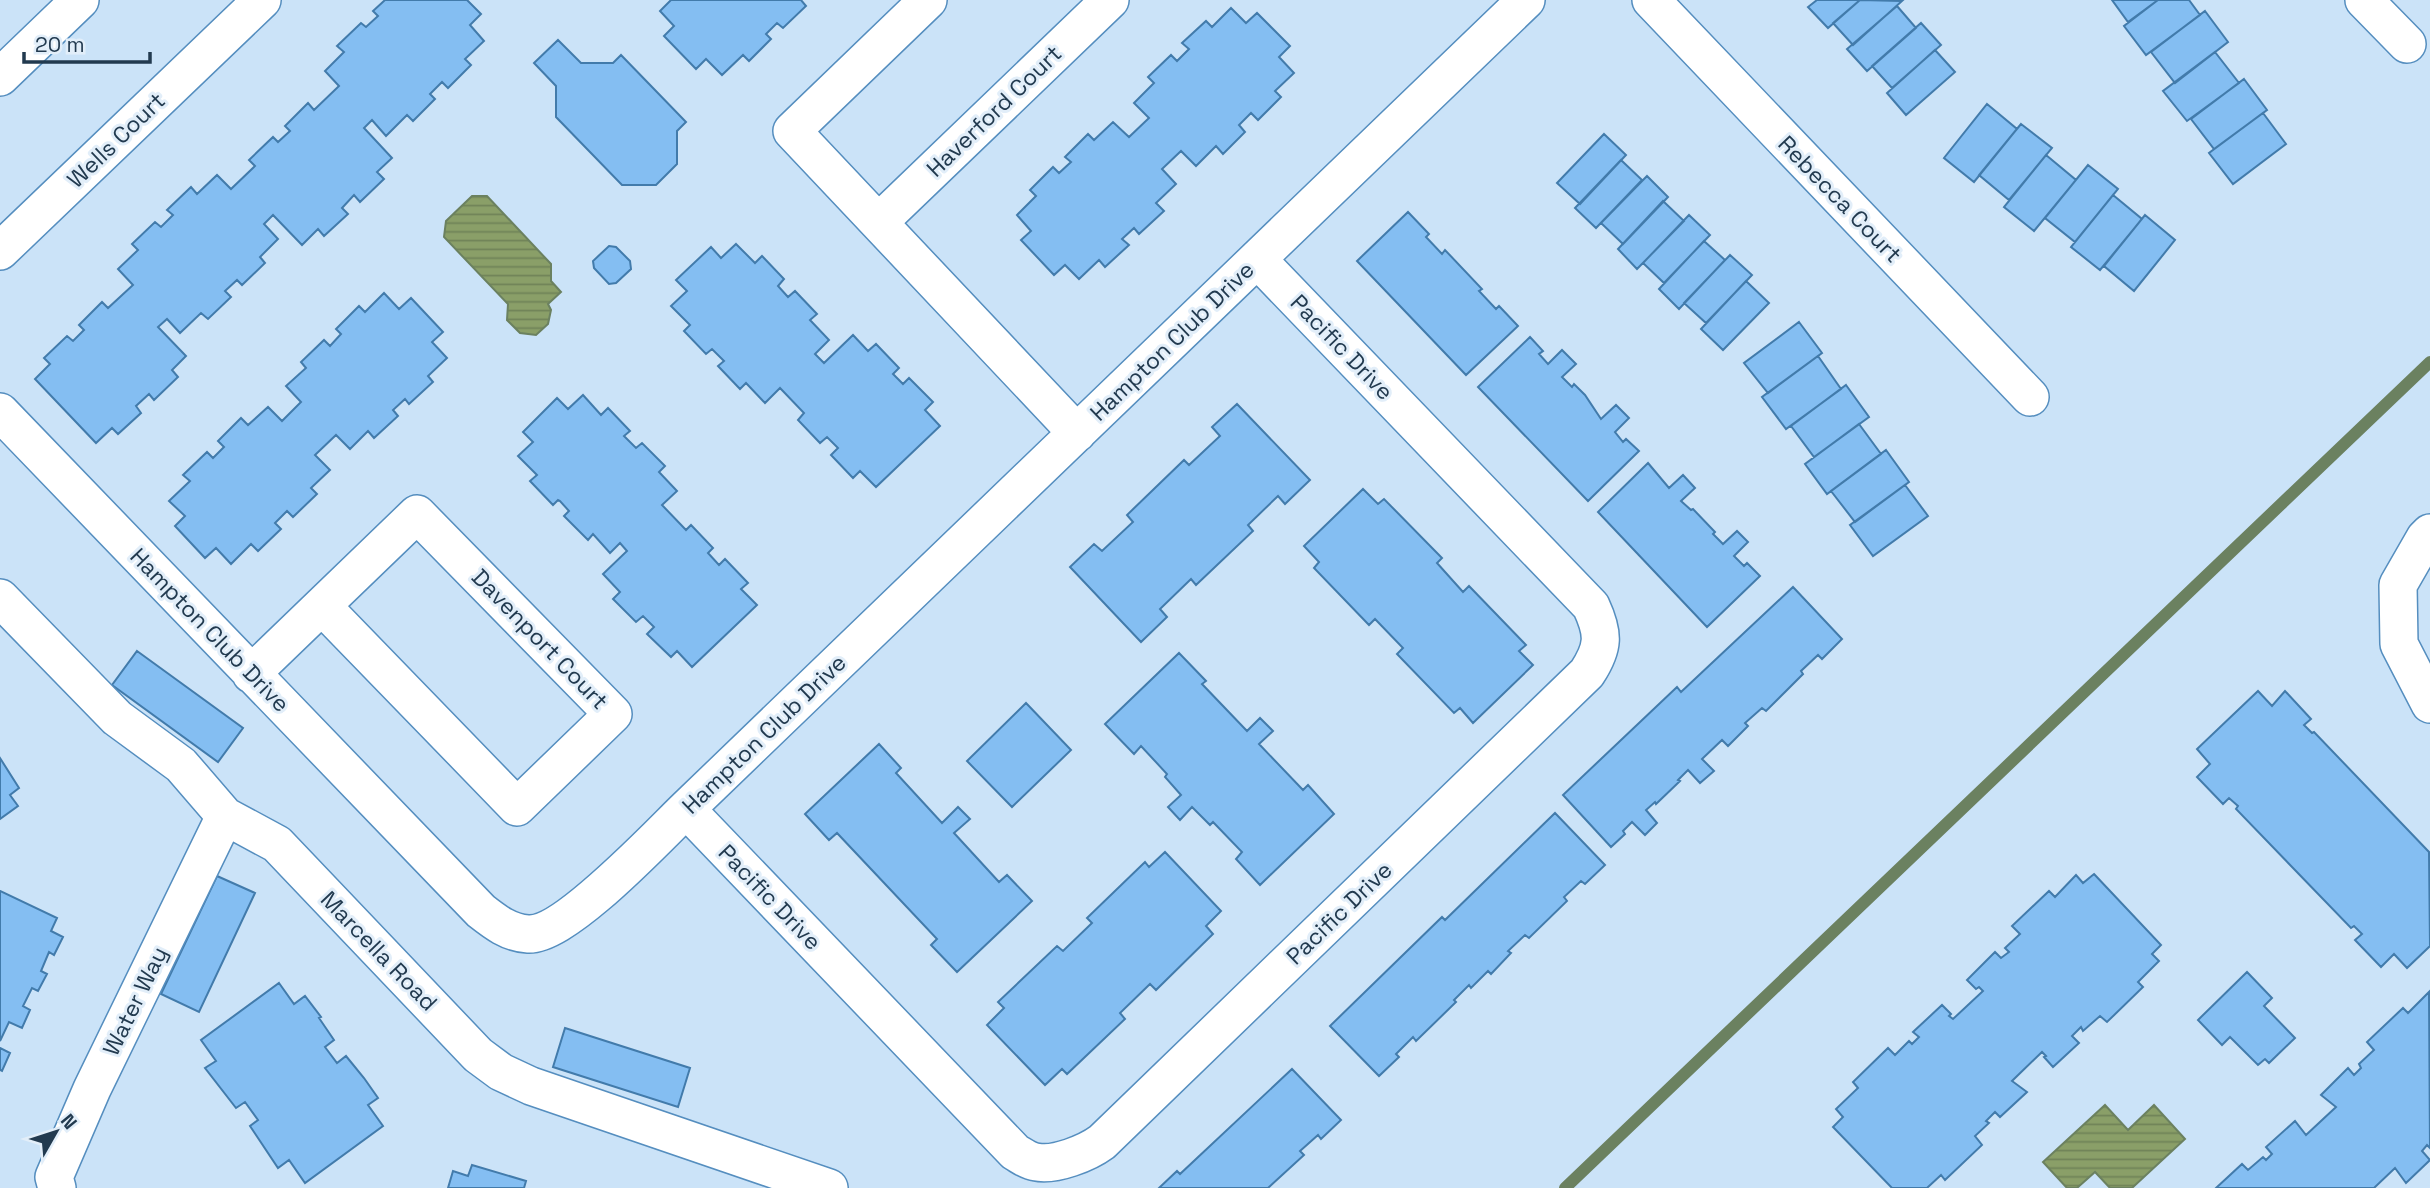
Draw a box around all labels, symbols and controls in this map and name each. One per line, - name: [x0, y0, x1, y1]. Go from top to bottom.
- scale bar: [24, 21, 150, 65]
- text: 20 m: [35, 31, 85, 58]
- street label: Haverford Court: [920, 39, 1068, 183]
- street label: Wells Court: [61, 86, 171, 194]
- street label: Rebecca Court: [1772, 129, 1908, 269]
- street label: Hampton Club Drive: [1083, 255, 1261, 427]
- street label: Pacific Drive: [1284, 288, 1400, 406]
- street label: Hampton Club Drive: [124, 541, 296, 719]
- street label: Davenport Court: [465, 562, 615, 716]
- street label: Hampton Club Drive: [675, 648, 853, 820]
- street label: Pacific Drive: [712, 838, 828, 956]
- street label: Pacific Drive: [1280, 855, 1398, 971]
- street label: Marcella Road: [314, 885, 444, 1017]
- street label: Water Way: [96, 942, 174, 1060]
- north arrow: [21, 1097, 91, 1167]
- text: N: [55, 1109, 83, 1134]

